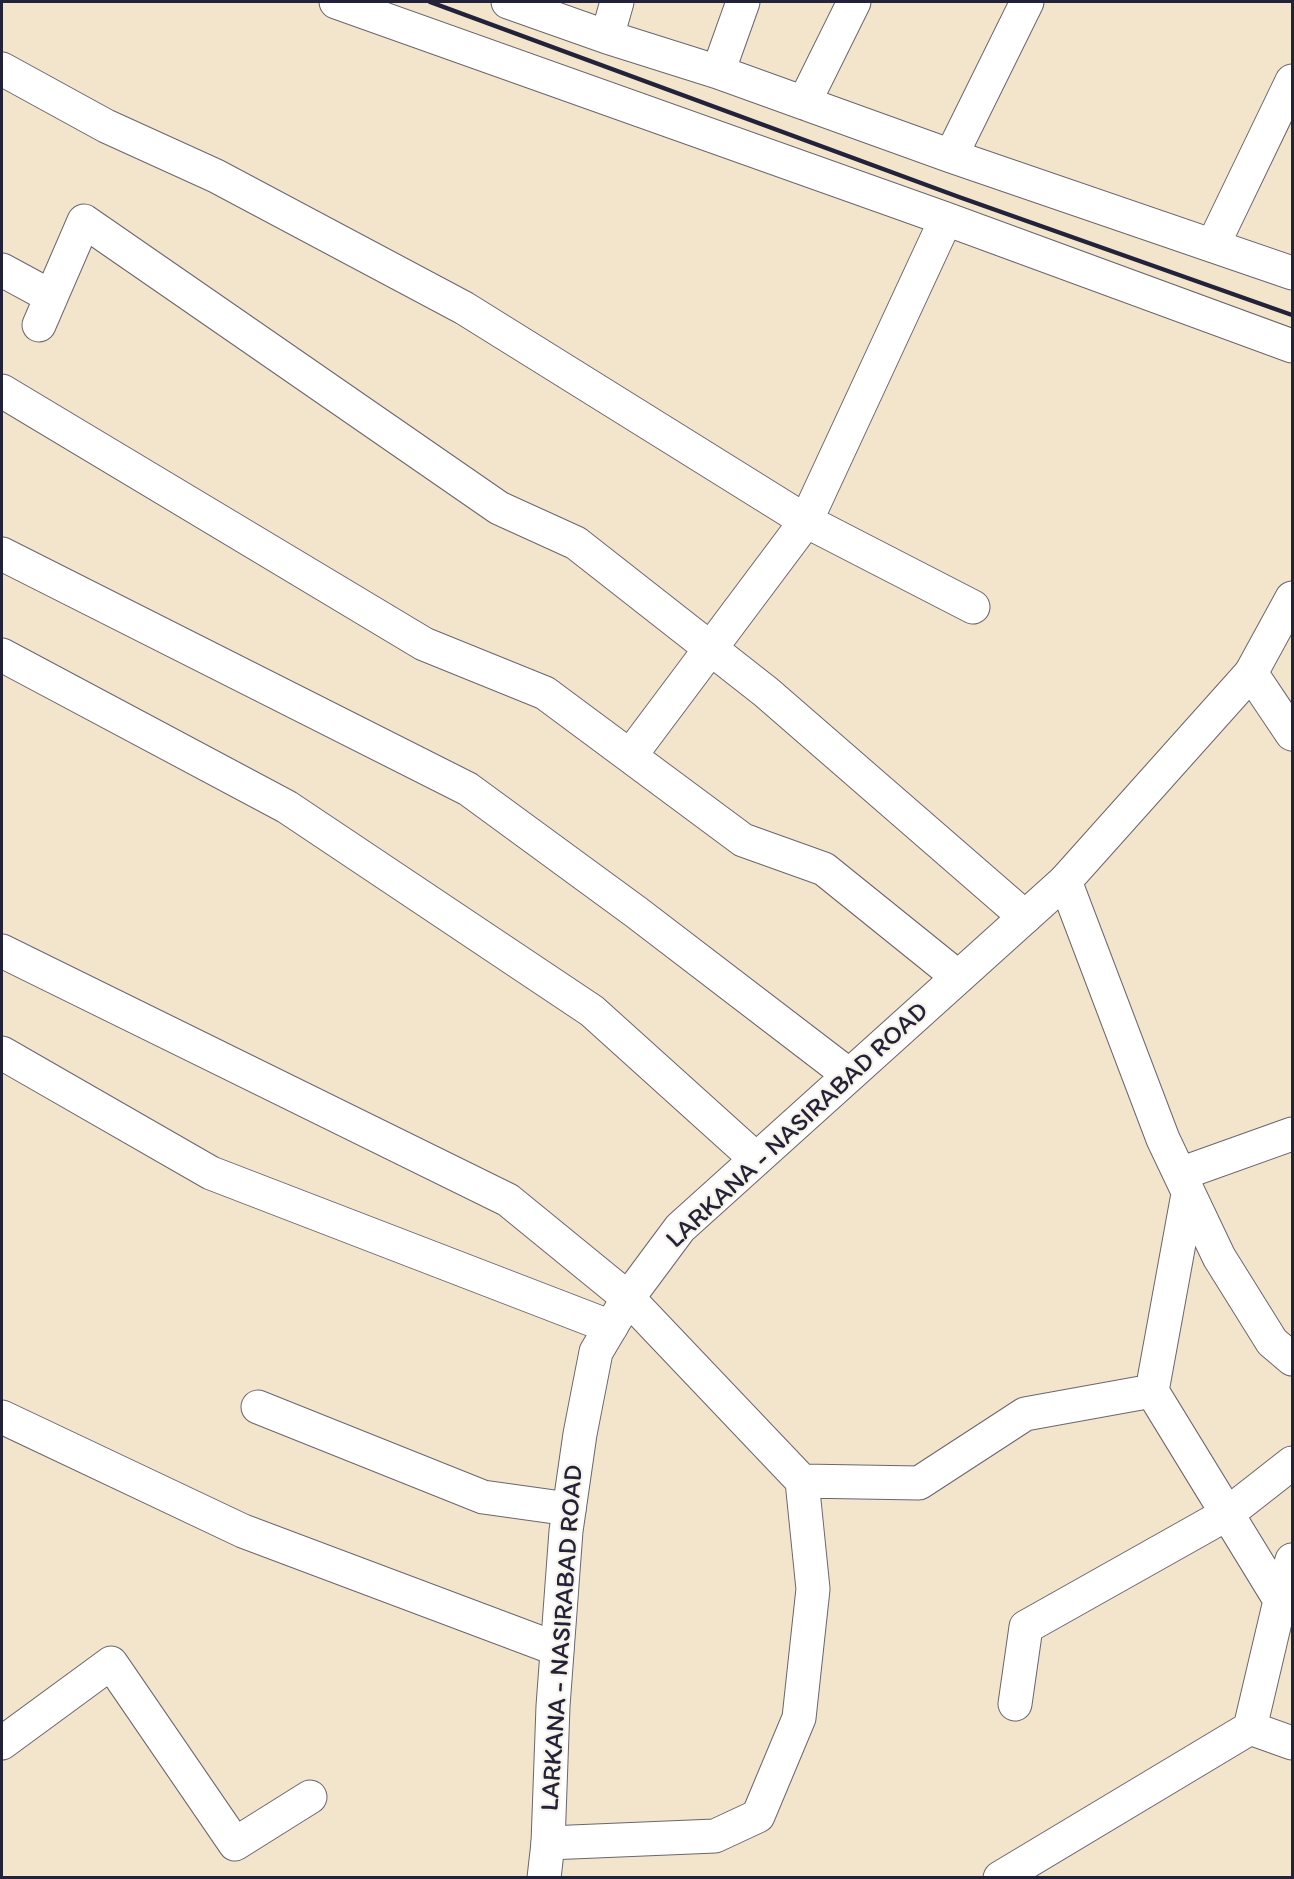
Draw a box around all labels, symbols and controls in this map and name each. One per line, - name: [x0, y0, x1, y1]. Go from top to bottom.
- street label: LARKANA - NASIRABAD ROAD: [660, 996, 936, 1256]
- street label: LARKANA - NASIRABAD ROAD: [535, 1464, 591, 1812]

